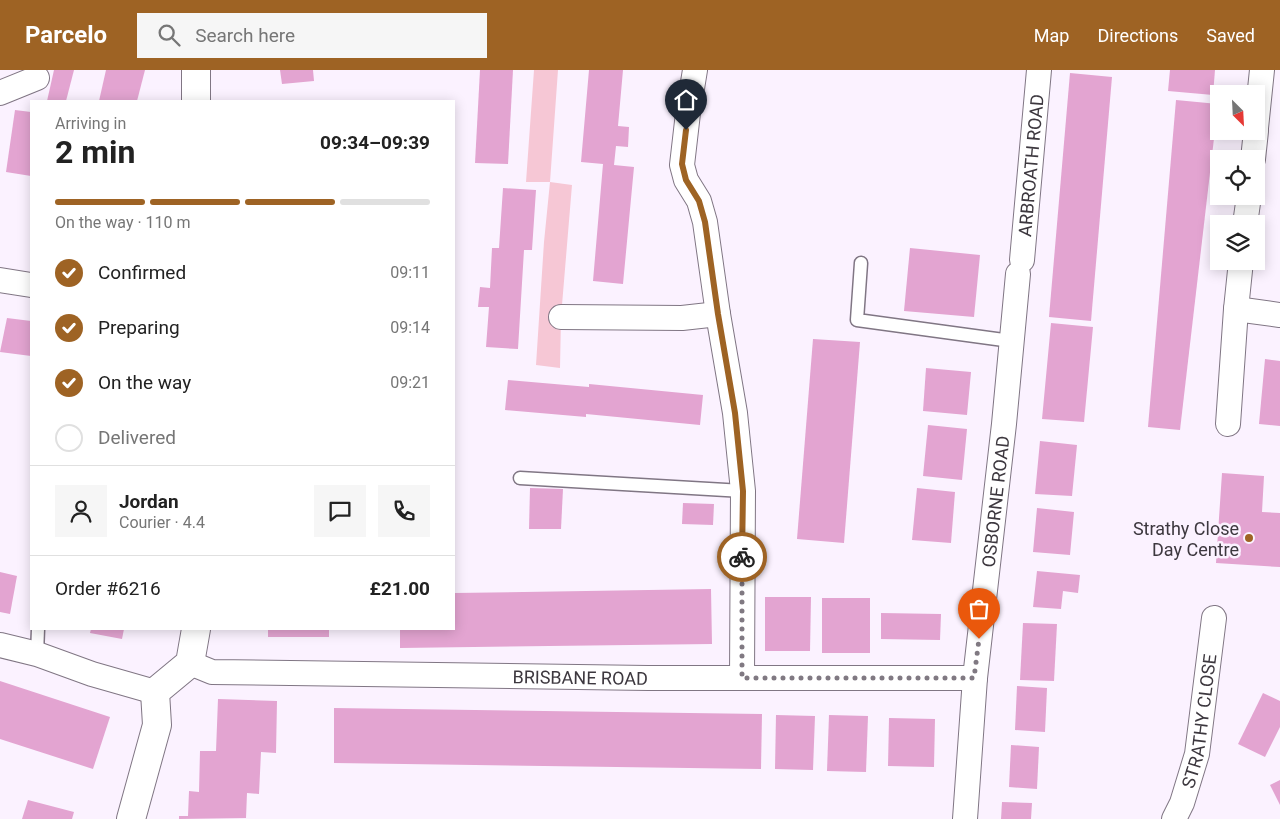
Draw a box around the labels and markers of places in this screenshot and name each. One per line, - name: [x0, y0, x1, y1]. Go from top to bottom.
- pin: [665, 79, 707, 130]
- place label: Strathy Close Day Centre: [1133, 518, 1239, 560]
- marker: Strathy Close Day Centre: [1243, 532, 1255, 544]
- pin: [958, 588, 1000, 639]

